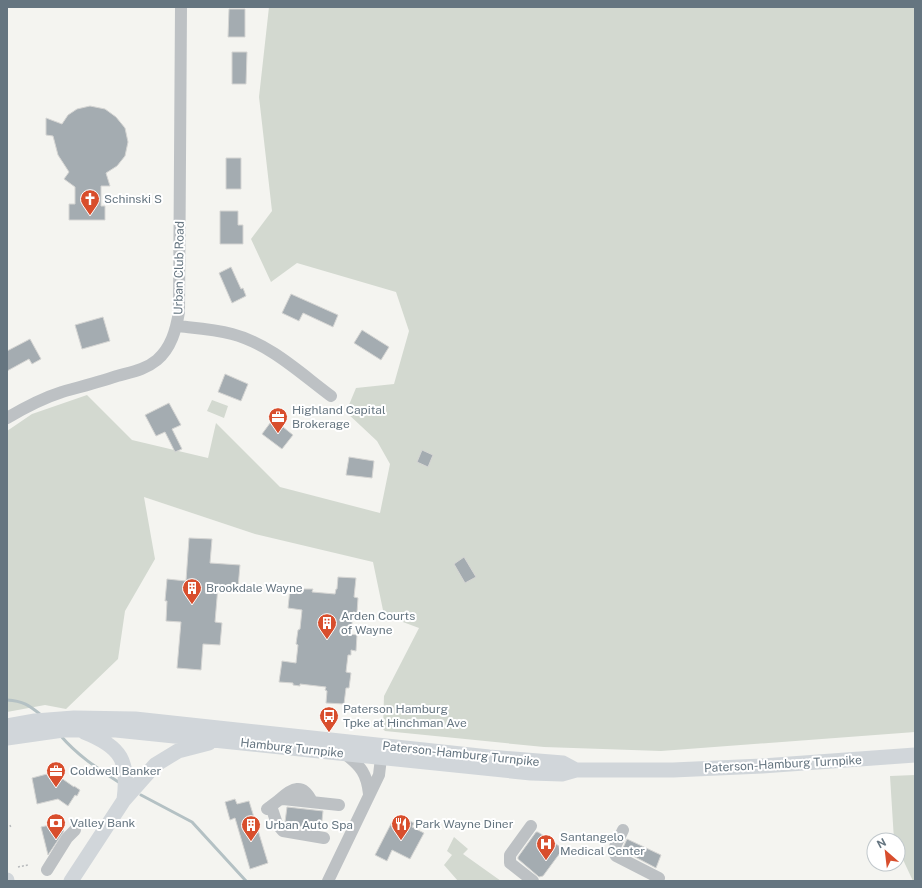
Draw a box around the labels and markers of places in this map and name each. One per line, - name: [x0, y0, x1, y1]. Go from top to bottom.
- church icon: Schinski S: [79, 188, 101, 216]
- place label: Schinski S: [104, 192, 162, 206]
- place label: Highland Capital Brokerage: [292, 403, 386, 431]
- office icon: Highland Capital Brokerage: [267, 406, 289, 434]
- building icon: Brookdale Wayne: [181, 577, 203, 605]
- place label: Brookdale Wayne: [206, 581, 303, 595]
- place label: Arden Courts of Wayne: [341, 609, 415, 637]
- building icon: Arden Courts of Wayne: [316, 612, 338, 640]
- place label: Paterson Hamburg Tpke at Hinchman Ave: [343, 702, 467, 730]
- bus stop icon: Paterson Hamburg Tpke at Hinchman Ave: [318, 705, 340, 733]
- office icon: Coldwell Banker: [45, 760, 67, 788]
- place label: Coldwell Banker: [70, 764, 161, 778]
- bank icon: Valley Bank: [45, 812, 67, 840]
- restaurant icon: Park Wayne Diner: [390, 813, 412, 841]
- building icon: Urban Auto Spa: [240, 814, 262, 842]
- place label: Valley Bank: [70, 816, 136, 830]
- place label: Park Wayne Diner: [415, 817, 514, 831]
- place label: Urban Auto Spa: [265, 818, 353, 832]
- place label: Santangelo Medical Center: [560, 830, 645, 858]
- hospital icon: Santangelo Medical Center: [535, 833, 557, 861]

